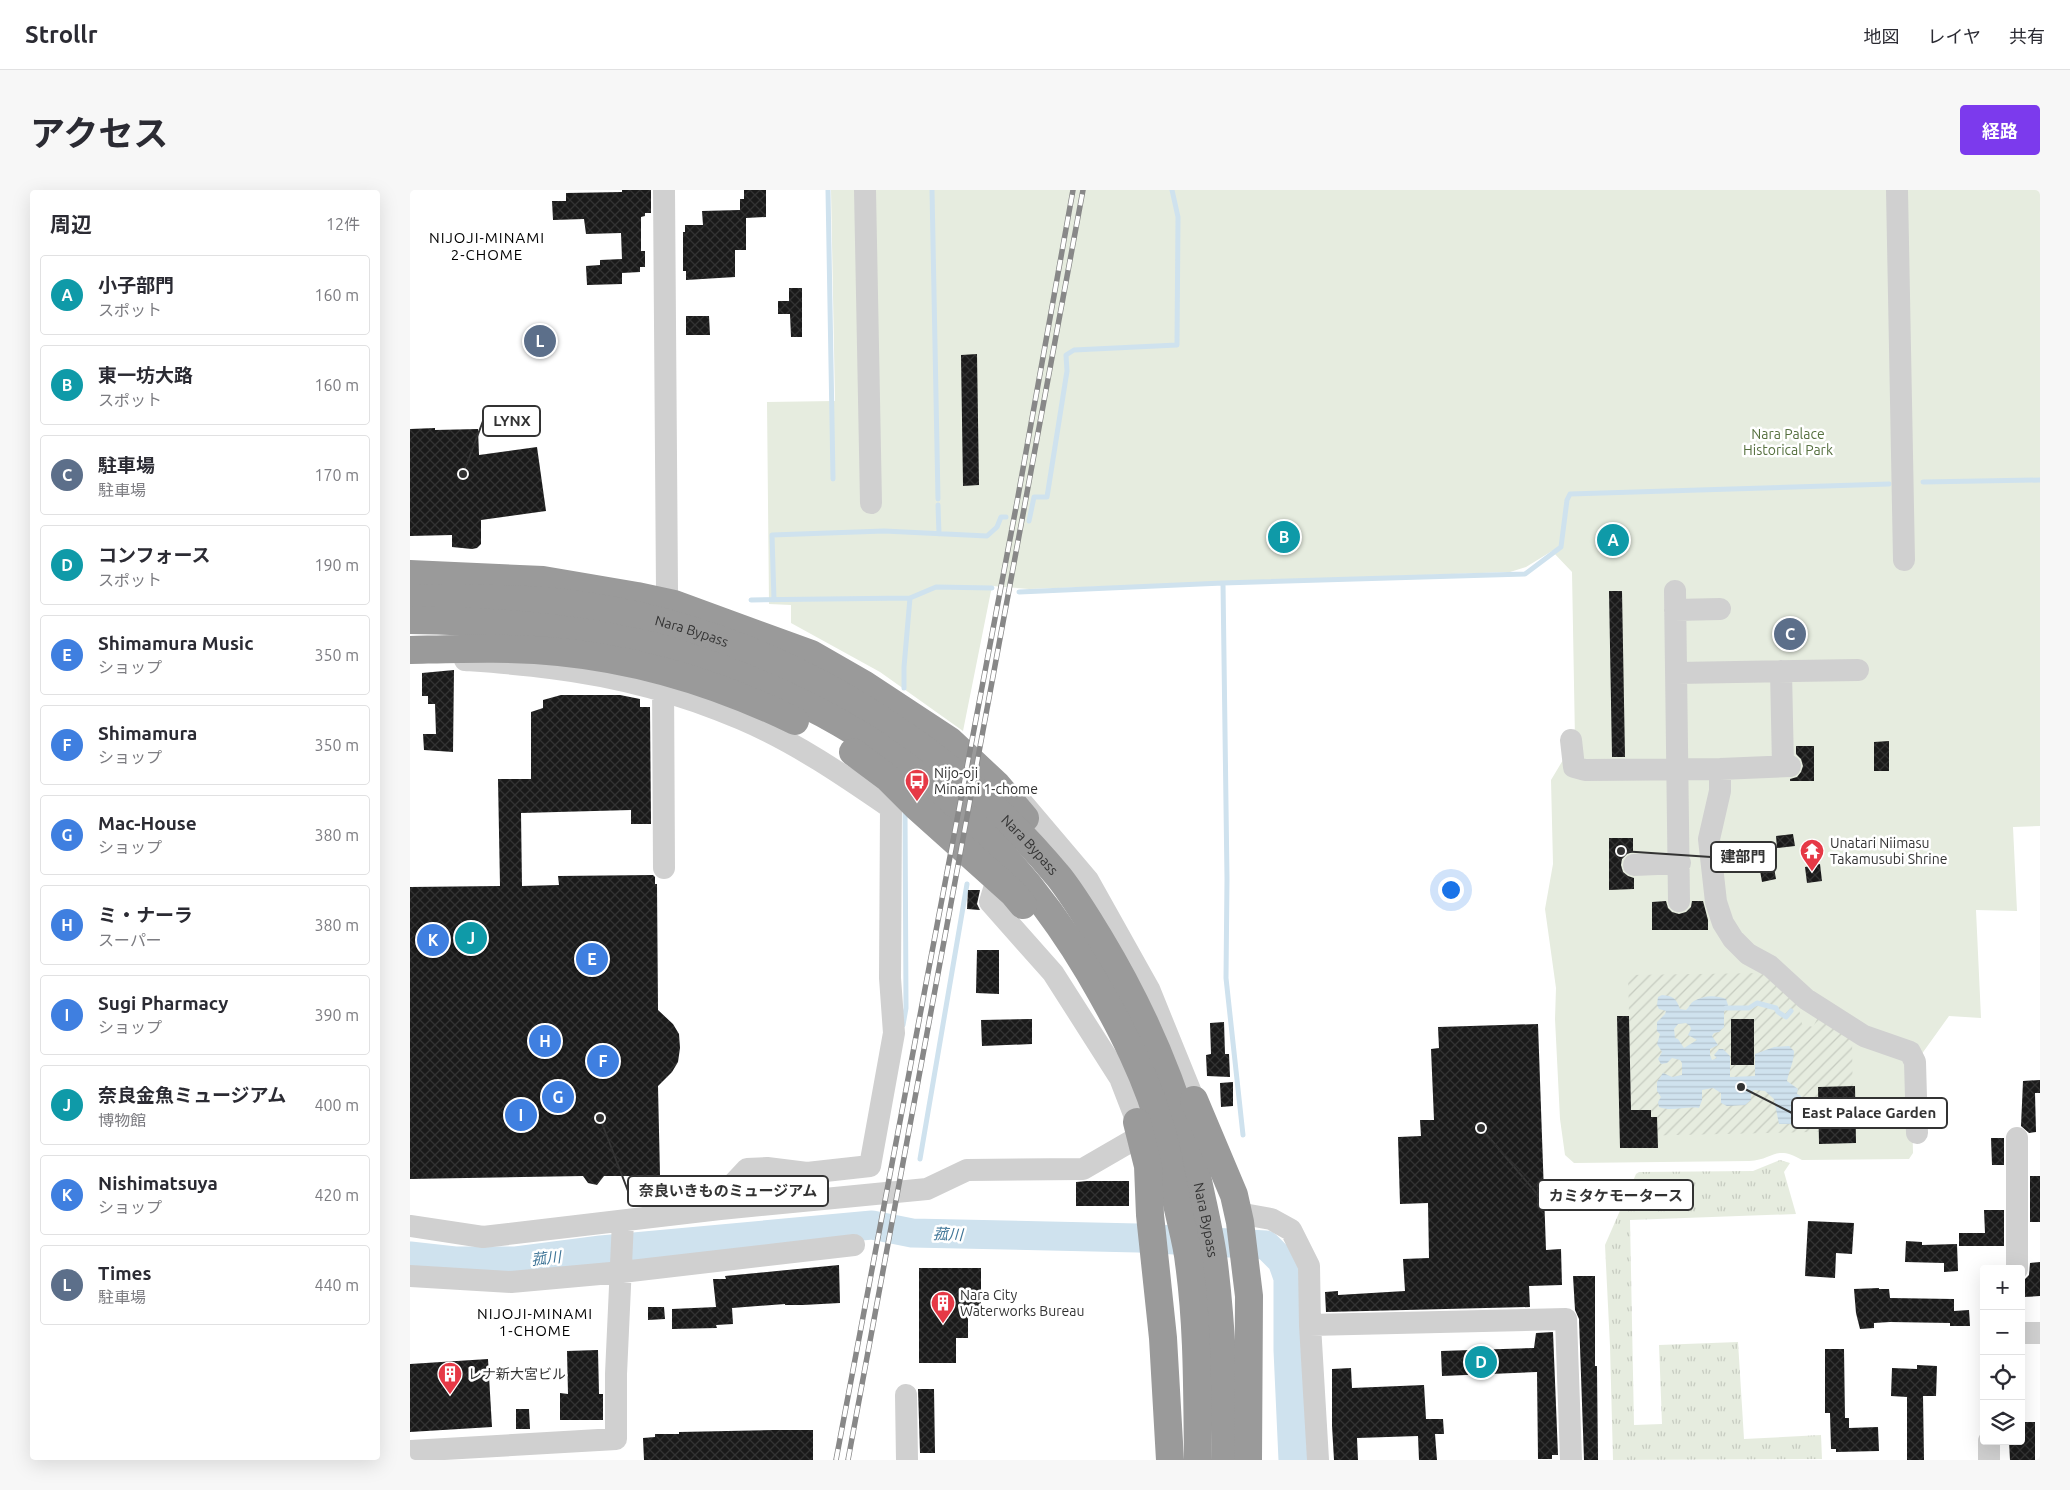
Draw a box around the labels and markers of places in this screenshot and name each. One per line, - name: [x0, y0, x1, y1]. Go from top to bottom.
- pin: L: [524, 322, 556, 360]
- callout: LYNX: [483, 406, 540, 436]
- pin: B: [1268, 518, 1300, 556]
- pin: A: [1597, 521, 1629, 559]
- pin: C: [1774, 615, 1806, 653]
- place label: Nijo-oji Minami 1-chome: [934, 765, 1038, 797]
- bus stop icon: Nijo-oji Minami 1-chome: [904, 768, 930, 802]
- place label: Unatari Niimasu Takamusubi Shrine: [1830, 835, 1947, 867]
- temple icon: Unatari Niimasu Takamusubi Shrine: [1799, 838, 1825, 872]
- callout: 建部門: [1711, 842, 1776, 872]
- pin: J: [455, 919, 487, 957]
- pin: K: [417, 921, 449, 959]
- pin: E: [576, 940, 608, 978]
- pin: H: [529, 1022, 561, 1060]
- pin: F: [587, 1042, 619, 1080]
- pin: G: [542, 1078, 574, 1116]
- pin: I: [505, 1096, 537, 1134]
- callout: East Palace Garden: [1792, 1098, 1947, 1128]
- callout: 奈良いきものミュージアム: [628, 1176, 828, 1206]
- callout: カミタケモータース: [1538, 1180, 1693, 1210]
- place label: Nara City Waterworks Bureau: [960, 1287, 1084, 1319]
- building icon: Nara City Waterworks Bureau: [930, 1290, 956, 1324]
- pin: D: [1465, 1343, 1497, 1381]
- building icon: レナ新大宮ビル: [437, 1361, 463, 1395]
- place label: レナ新大宮ビル: [468, 1366, 566, 1382]

